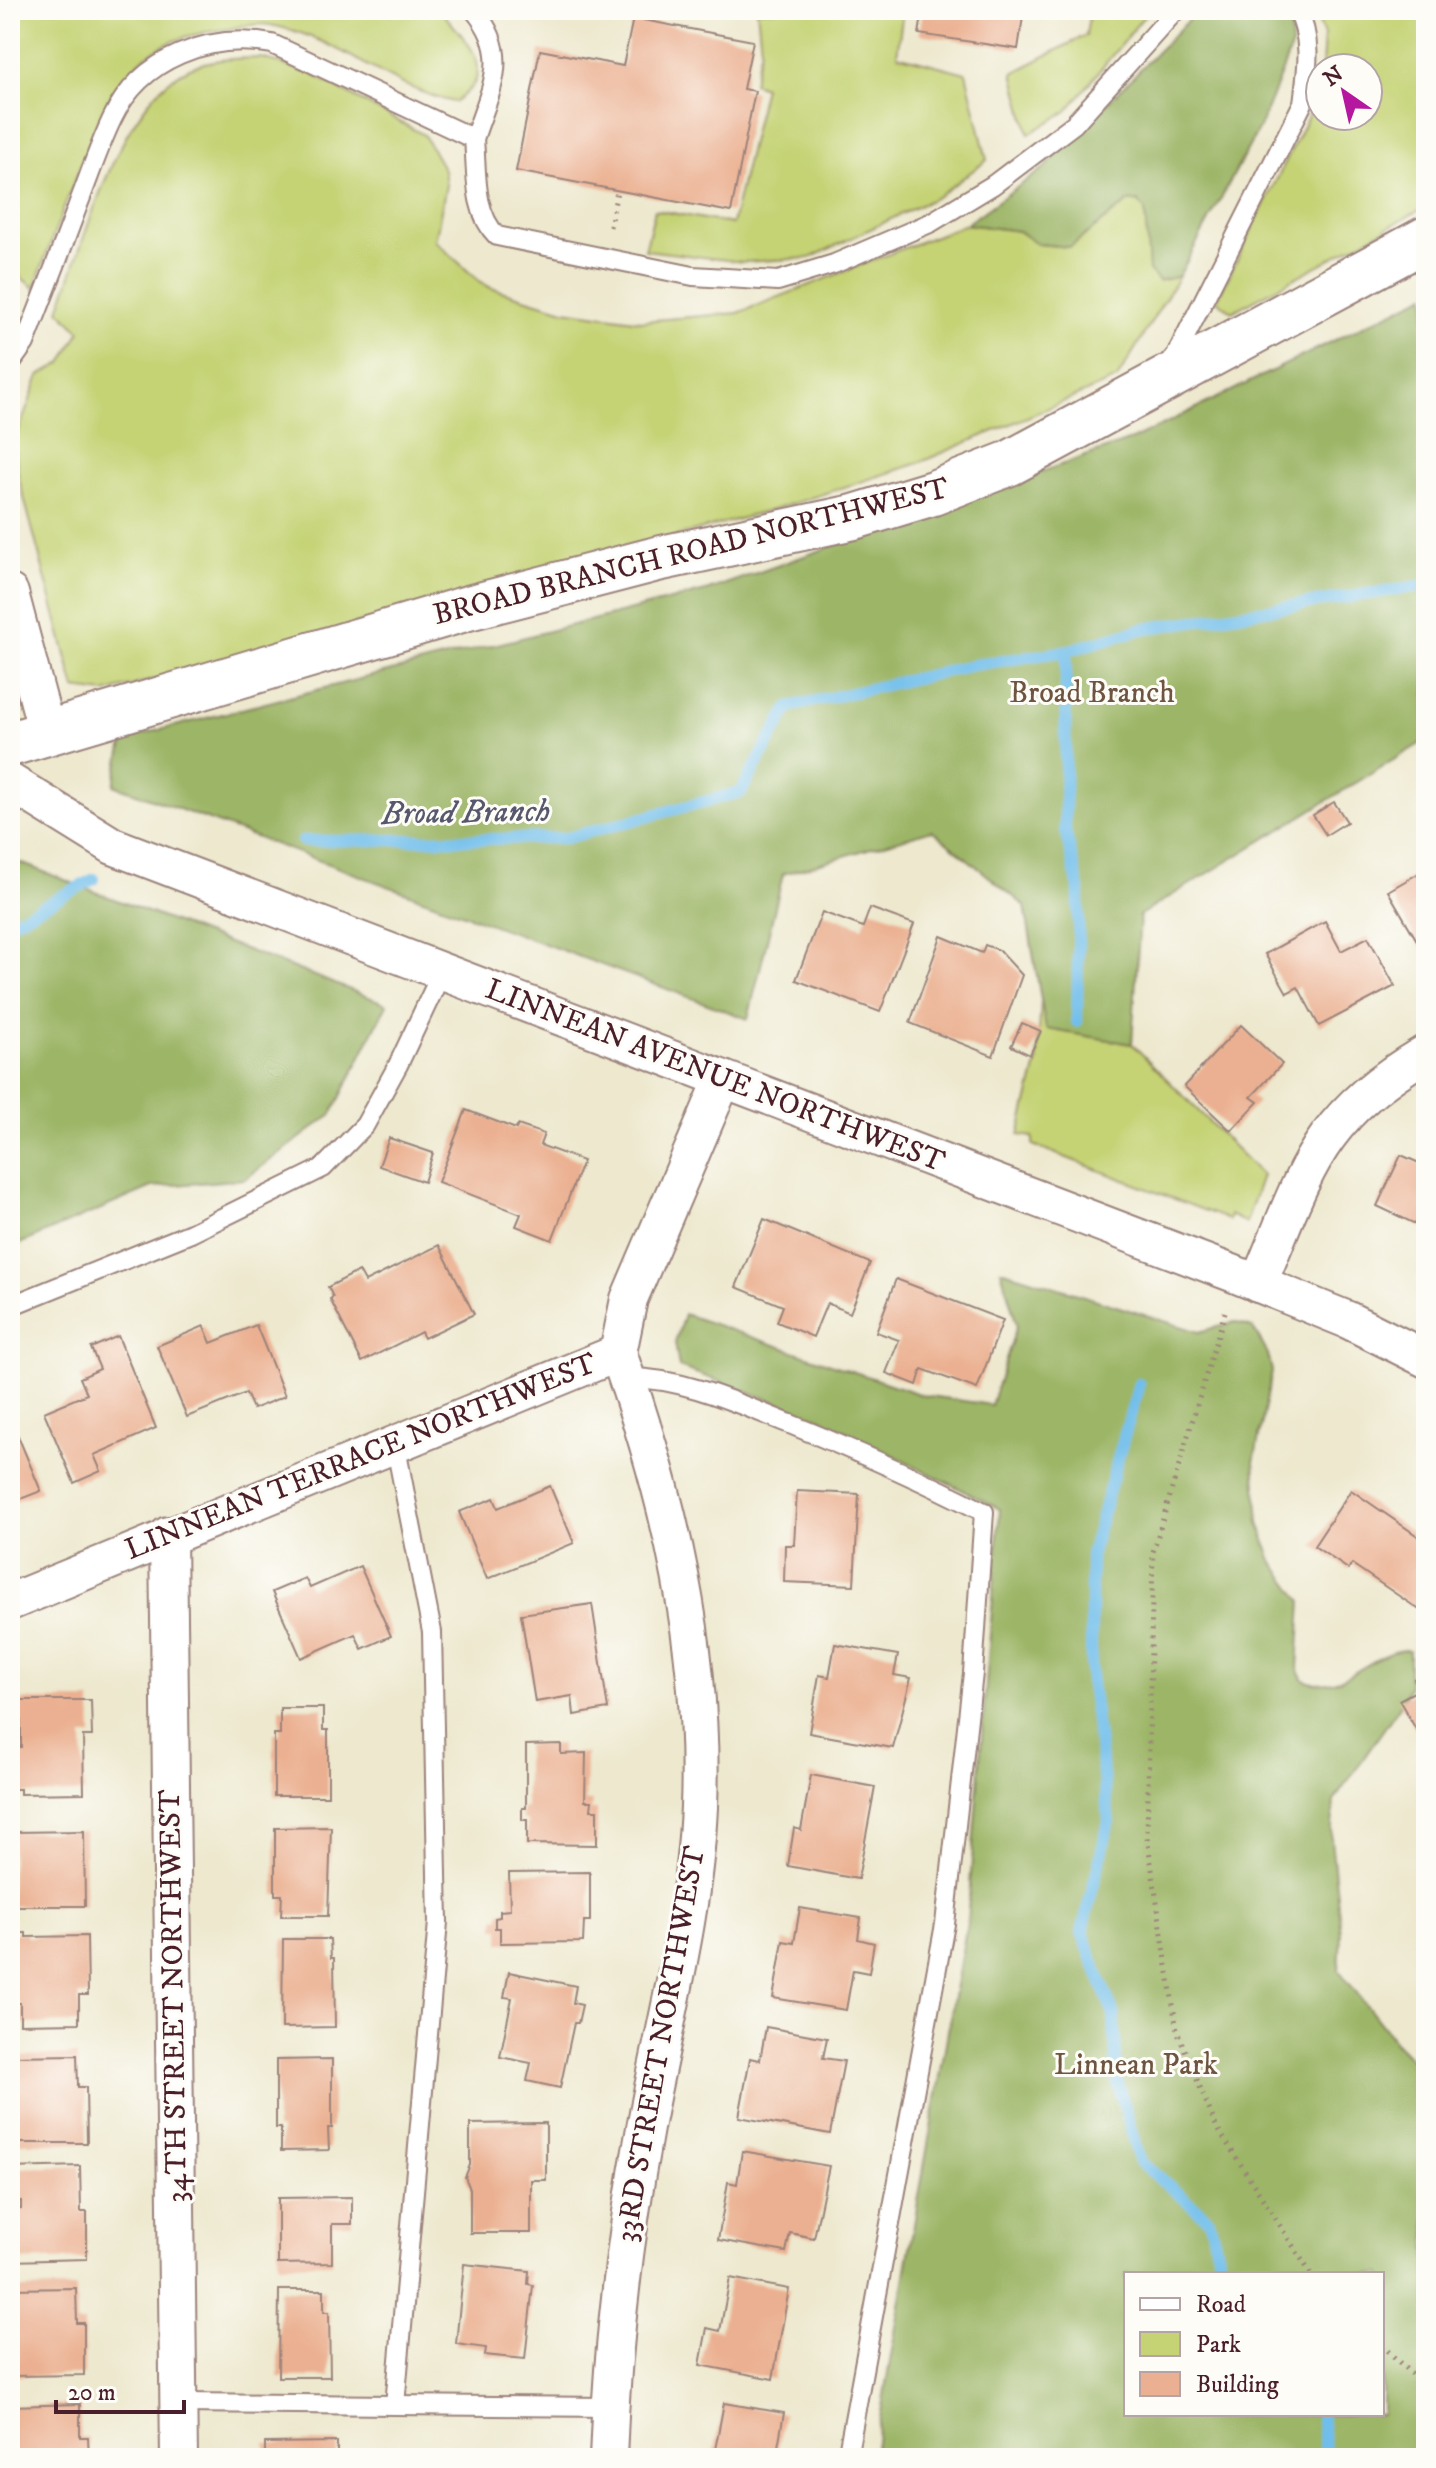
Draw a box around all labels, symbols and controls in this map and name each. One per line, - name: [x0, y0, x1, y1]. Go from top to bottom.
- north arrow: [1304, 52, 1384, 132]
- text: N: [1319, 60, 1349, 93]
- street label: BROAD BRANCH ROAD NORTHWEST: [429, 470, 953, 634]
- park label: Broad Branch: [1009, 675, 1175, 712]
- water label: Broad Branch: [380, 792, 551, 834]
- street label: LINNEAN AVENUE NORTHWEST: [480, 971, 950, 1181]
- street label: LINNEAN TERRACE NORTHWEST: [120, 1345, 602, 1569]
- street label: 34TH STREET NORTHWEST: [152, 1789, 196, 2203]
- street label: 33RD STREET NORTHWEST: [608, 1843, 714, 2245]
- park label: Linnean Park: [1054, 2047, 1218, 2084]
- legend: [1124, 2272, 1384, 2416]
- text: Road: [1196, 2290, 1246, 2320]
- text: Park: [1196, 2330, 1241, 2360]
- scale bar: [56, 2364, 184, 2414]
- text: Building: [1196, 2370, 1279, 2400]
- text: 20 m: [68, 2378, 116, 2408]

